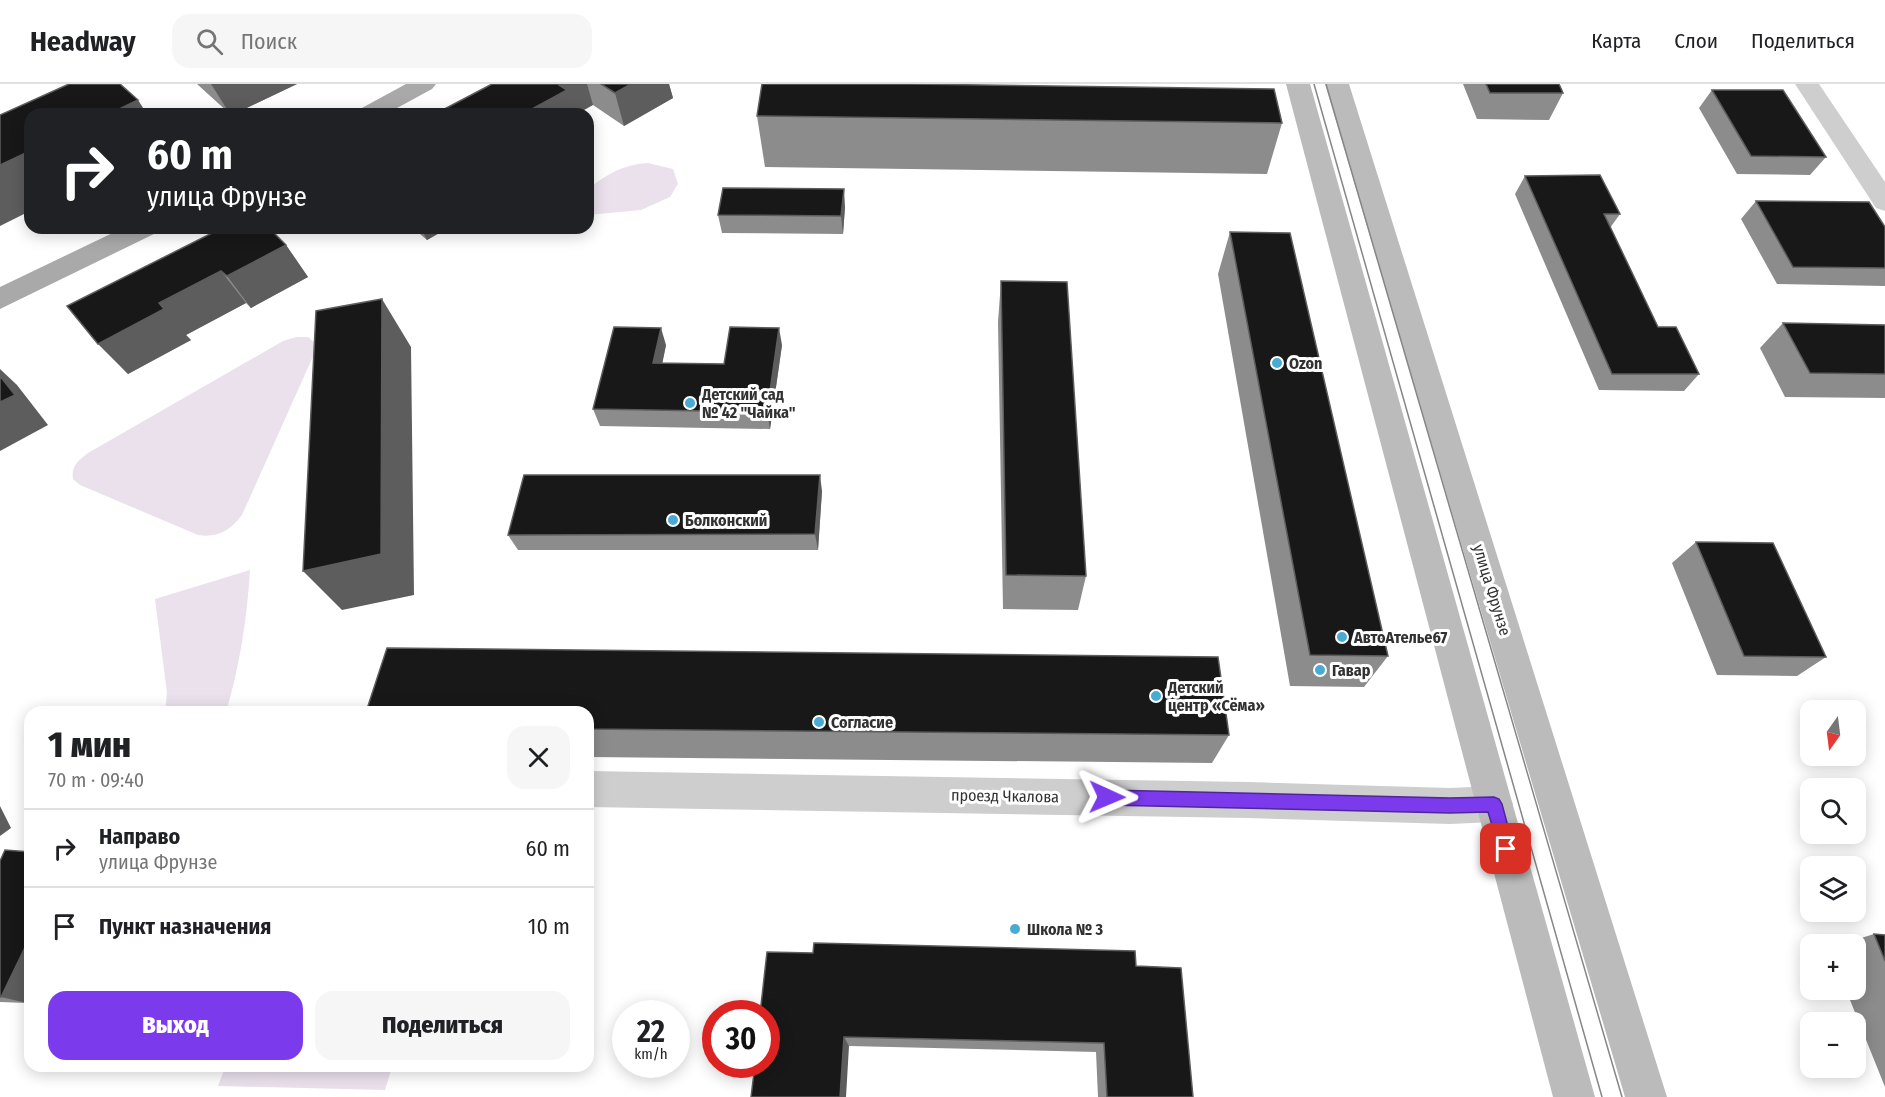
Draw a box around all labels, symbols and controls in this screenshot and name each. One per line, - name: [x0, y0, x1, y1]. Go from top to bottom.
- search box: [172, 14, 592, 68]
- text: Headway: [30, 25, 136, 58]
- icon: search: [193, 25, 226, 58]
- text: Поиск: [241, 28, 297, 55]
- text: Карта: [1591, 28, 1641, 54]
- text: Слои: [1674, 28, 1718, 54]
- text: Поделиться: [1751, 28, 1855, 54]
- text: 60 m: [147, 130, 233, 180]
- icon: right: [48, 132, 126, 210]
- text: улица Фрунзе: [147, 181, 307, 213]
- place label: Ozon: [1289, 354, 1322, 373]
- marker: Ozon: [1270, 356, 1284, 370]
- place label: Детский сад № 42 "Чайка": [701, 385, 796, 422]
- marker: Детский сад № 42 "Чайка": [683, 396, 697, 410]
- place label: Болконский: [685, 511, 767, 530]
- marker: Болконский: [666, 513, 680, 527]
- street label: улица Фрунзе: [1469, 542, 1515, 638]
- place label: АвтоАтелье67: [1353, 628, 1447, 647]
- marker: АвтоАтелье67: [1335, 630, 1349, 644]
- place label: Гавар: [1332, 661, 1371, 680]
- marker: Гавар: [1313, 663, 1327, 677]
- place label: Детский центр «Сёма»: [1167, 678, 1265, 715]
- marker: Детский центр «Сёма»: [1149, 689, 1163, 703]
- north arrow: [1800, 700, 1866, 766]
- map controls: [1800, 700, 1866, 1078]
- place label: Согласие: [831, 713, 893, 732]
- marker: Согласие: [812, 715, 826, 729]
- text: 1 мин: [48, 723, 131, 767]
- button: close: [507, 726, 570, 789]
- position arrow: [1075, 765, 1139, 829]
- text: 70 m · 09:40: [48, 768, 144, 792]
- button: search: [1800, 778, 1866, 844]
- street label: проезд Чкалова: [951, 786, 1059, 806]
- text: Направо: [99, 823, 180, 850]
- pin: [1480, 823, 1531, 874]
- icon: right: [48, 832, 81, 865]
- icon: arrive: [1489, 832, 1522, 865]
- text: 60 m: [526, 835, 570, 862]
- text: улица Фрунзе: [99, 850, 217, 874]
- button: layers: [1800, 856, 1866, 922]
- icon: arrive: [48, 910, 81, 943]
- text: Пункт назначения: [99, 913, 271, 940]
- text: 10 m: [528, 913, 570, 940]
- place label: Школа № 3: [1027, 920, 1104, 939]
- marker: Школа № 3: [1008, 922, 1022, 936]
- button: +: [1800, 934, 1866, 1000]
- button: Выход: [48, 991, 303, 1060]
- button: Поделиться: [315, 991, 570, 1060]
- speed limit sign: 30: [702, 1000, 780, 1078]
- button: −: [1800, 1012, 1866, 1078]
- text: 22: [637, 1014, 665, 1050]
- text: km/h: [634, 1045, 668, 1063]

